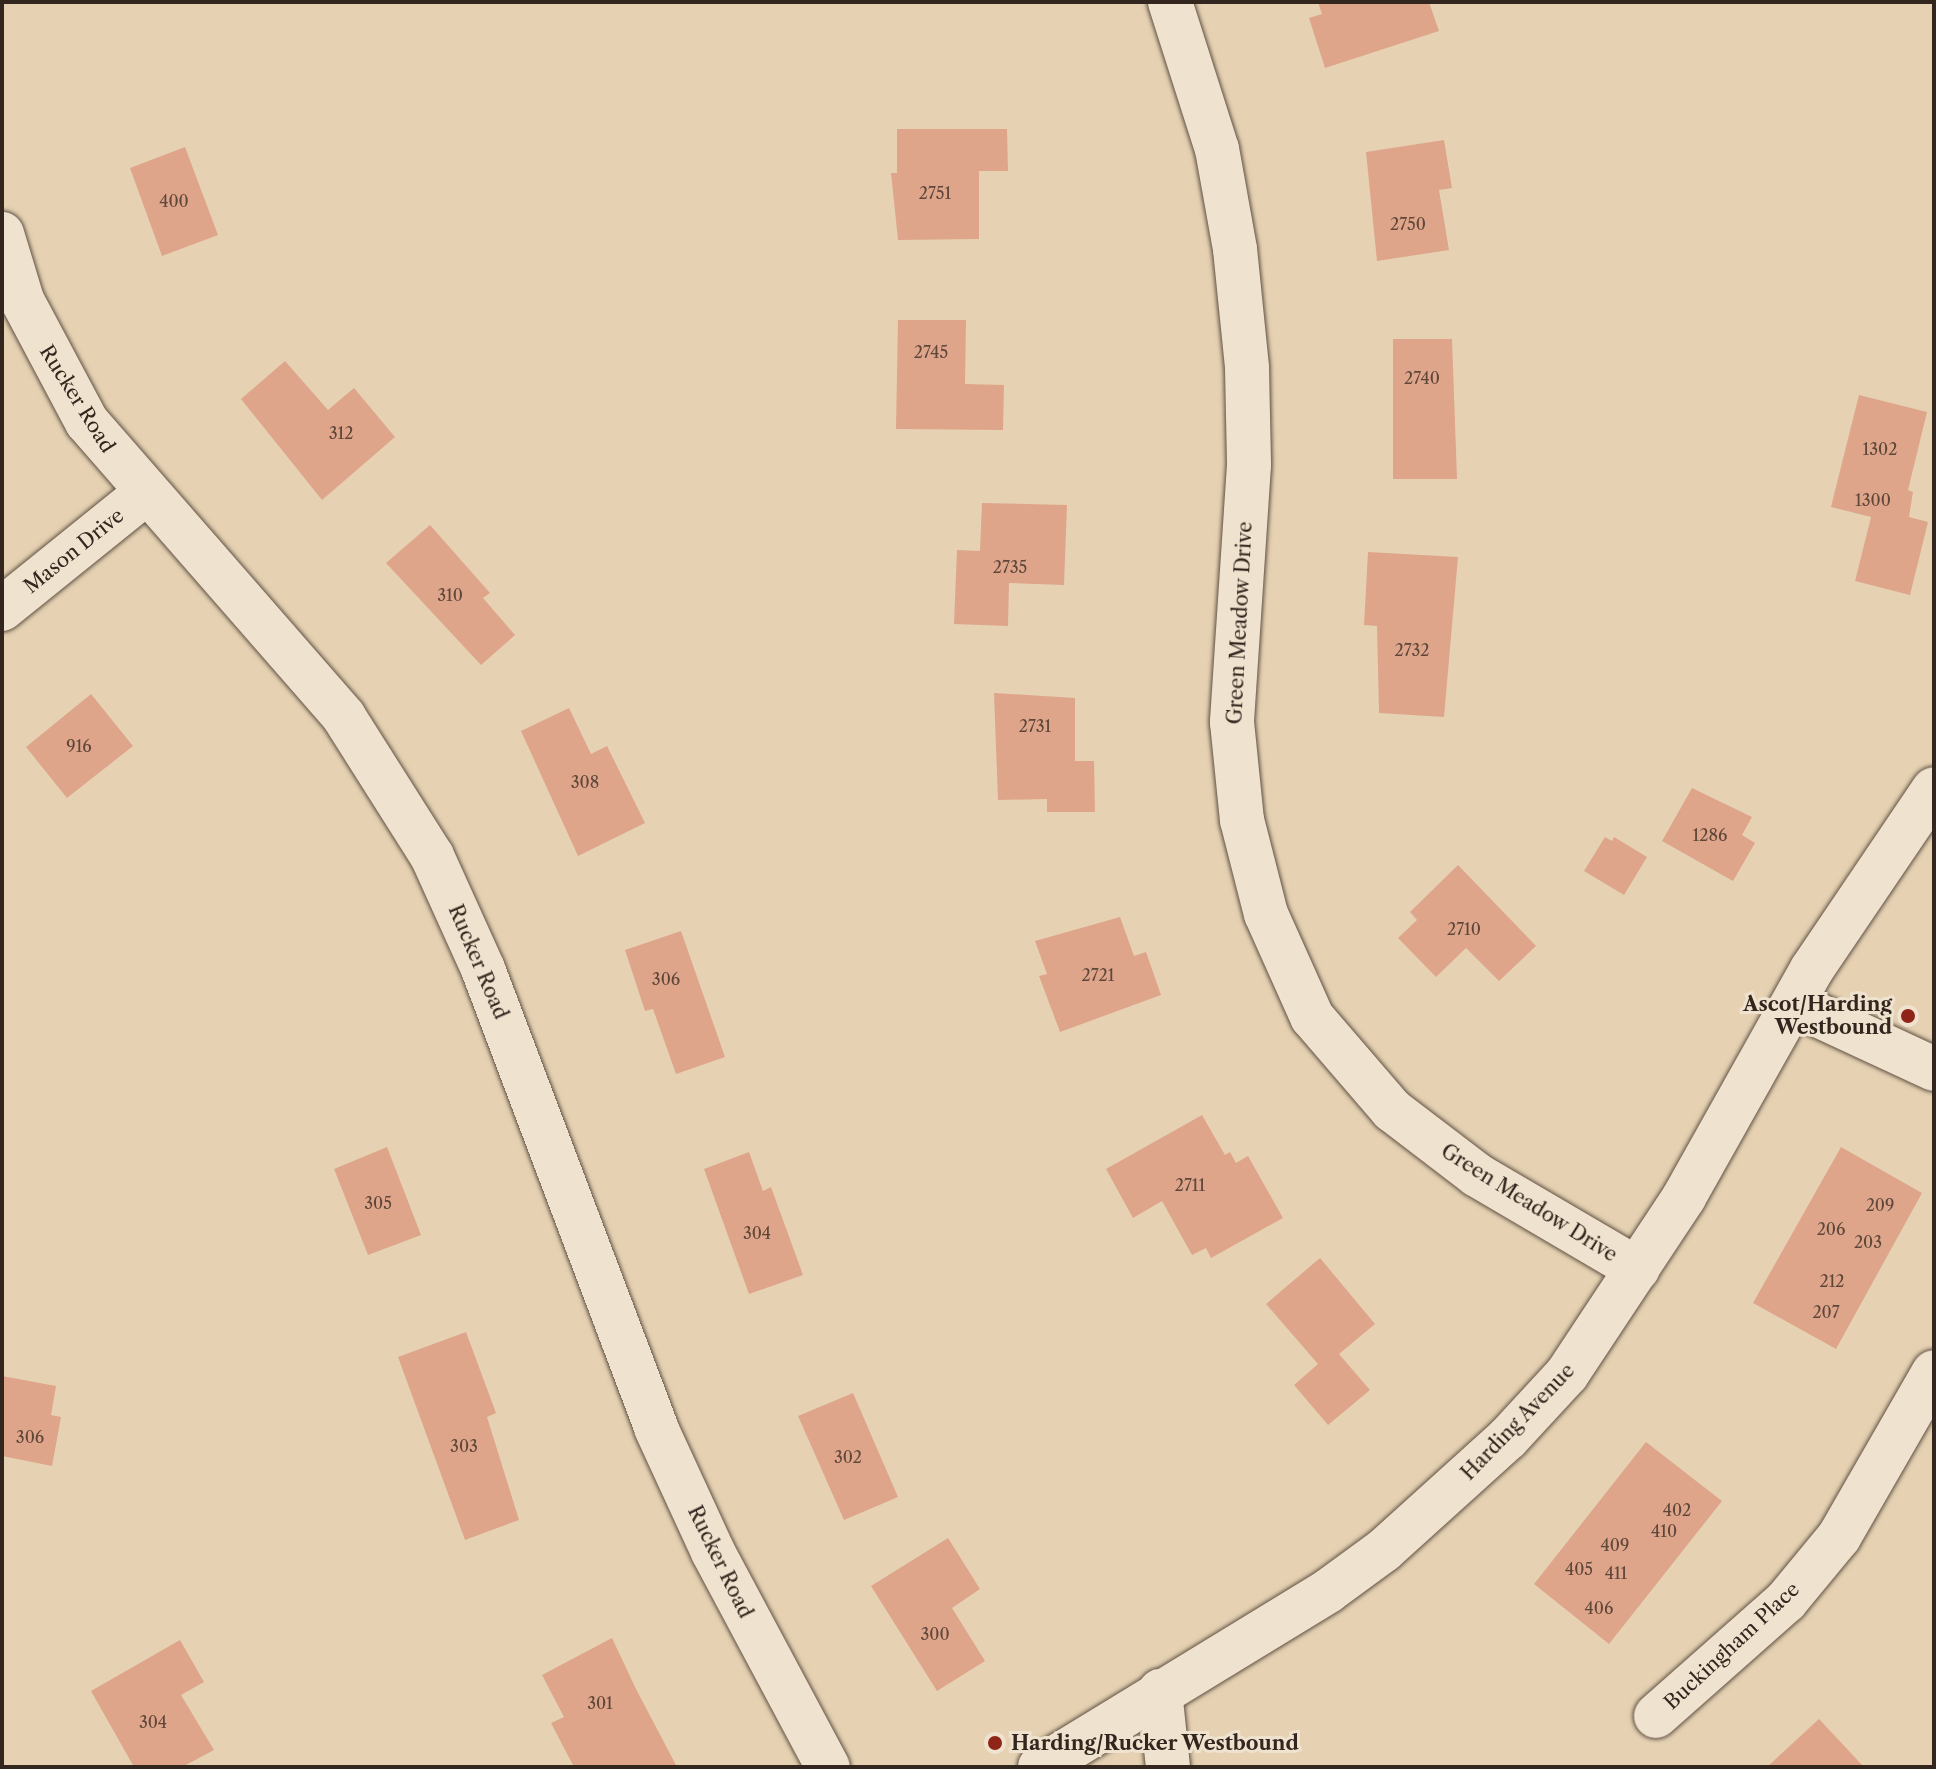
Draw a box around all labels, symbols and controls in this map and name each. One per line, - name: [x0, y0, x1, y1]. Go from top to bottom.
- house number: 2751: [919, 183, 951, 203]
- house number: 400: [159, 191, 189, 211]
- house number: 2750: [1390, 214, 1426, 234]
- street label: Rucker Road: [34, 341, 120, 457]
- house number: 2745: [914, 342, 948, 362]
- house number: 2740: [1404, 368, 1440, 388]
- house number: 312: [329, 423, 353, 443]
- house number: 1302: [1863, 439, 1897, 459]
- house number: 1300: [1855, 490, 1891, 510]
- street label: Mason Drive: [19, 503, 129, 599]
- street label: Green Meadow Drive: [1223, 521, 1257, 725]
- house number: 2735: [993, 557, 1027, 577]
- house number: 310: [437, 585, 463, 605]
- house number: 2732: [1394, 640, 1430, 660]
- house number: 2731: [1019, 716, 1051, 736]
- house number: 916: [66, 736, 92, 756]
- house number: 308: [571, 772, 599, 792]
- house number: 1286: [1693, 825, 1727, 845]
- street label: Rucker Road: [443, 901, 513, 1023]
- house number: 2710: [1447, 919, 1481, 939]
- house number: 2721: [1081, 965, 1115, 985]
- house number: 306: [652, 969, 680, 989]
- place label: Ascot/Harding Westbound: [1743, 992, 1892, 1039]
- marker: Ascot/Harding Westbound: [1899, 1007, 1917, 1025]
- street label: Green Meadow Drive: [1436, 1139, 1622, 1267]
- house number: 2711: [1175, 1175, 1205, 1195]
- house number: 305: [364, 1193, 392, 1213]
- house number: 209: [1866, 1195, 1894, 1215]
- house number: 206: [1817, 1219, 1845, 1239]
- house number: 304: [743, 1223, 771, 1243]
- house number: 203: [1854, 1232, 1882, 1252]
- house number: 212: [1819, 1271, 1845, 1291]
- house number: 207: [1812, 1302, 1840, 1322]
- street label: Harding Avenue: [1456, 1358, 1580, 1486]
- house number: 306: [16, 1427, 44, 1447]
- house number: 303: [450, 1436, 478, 1456]
- house number: 302: [834, 1447, 862, 1467]
- house number: 402: [1663, 1500, 1691, 1520]
- street label: Rucker Road: [682, 1502, 758, 1622]
- house number: 410: [1651, 1521, 1677, 1541]
- house number: 409: [1601, 1535, 1629, 1555]
- house number: 405: [1565, 1559, 1593, 1579]
- house number: 411: [1605, 1563, 1627, 1583]
- street label: Buckingham Place: [1659, 1577, 1805, 1715]
- house number: 406: [1585, 1598, 1613, 1618]
- house number: 300: [920, 1624, 950, 1644]
- house number: 301: [587, 1693, 613, 1713]
- house number: 304: [139, 1712, 167, 1732]
- place label: Harding/Rucker Westbound: [1011, 1731, 1300, 1755]
- marker: Harding/Rucker Westbound: [986, 1734, 1004, 1752]

